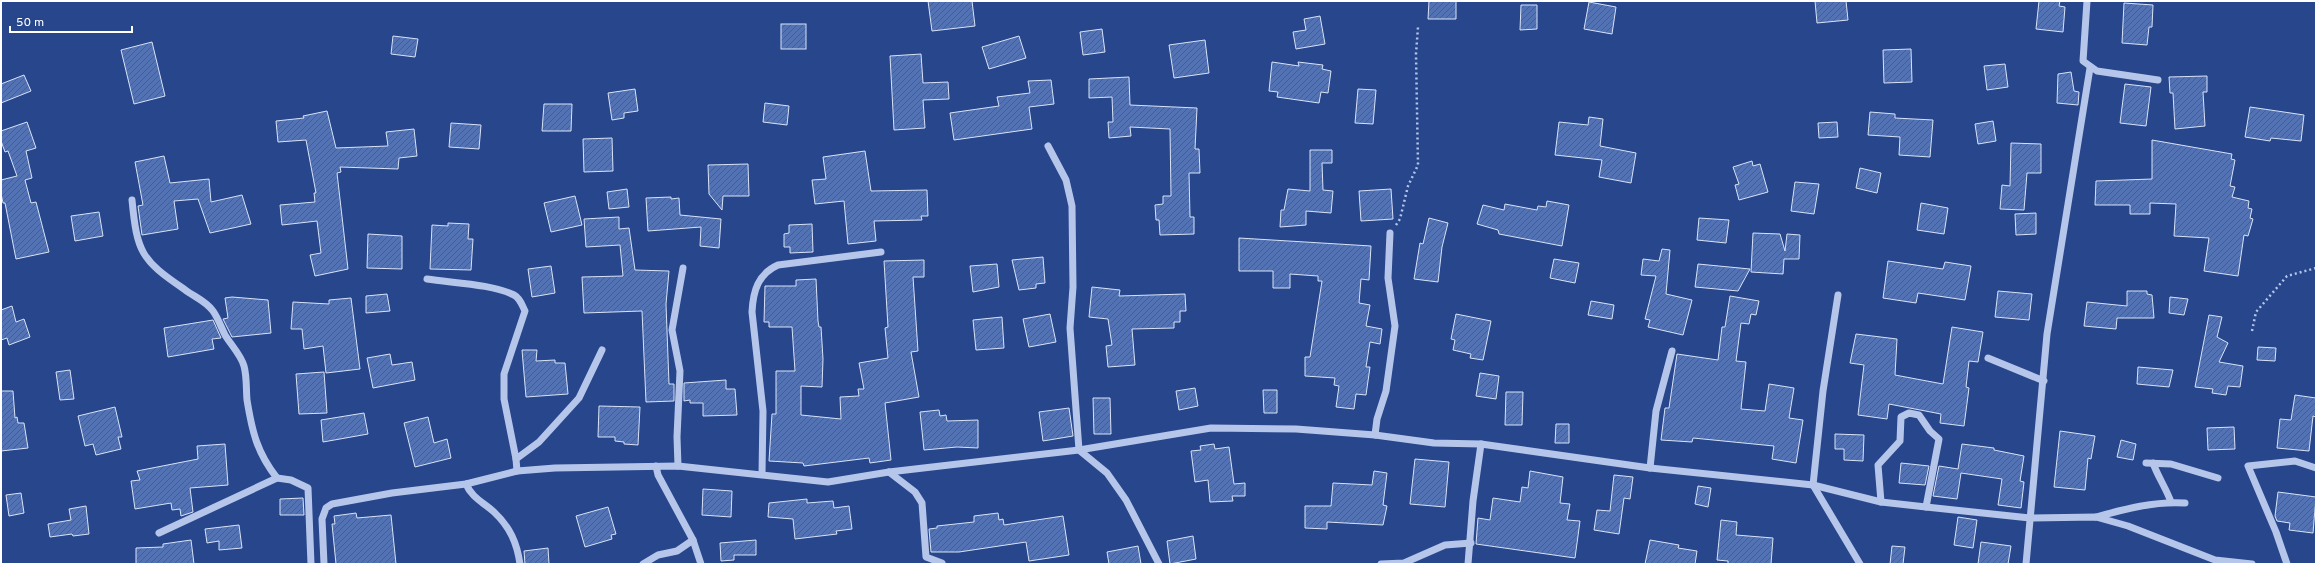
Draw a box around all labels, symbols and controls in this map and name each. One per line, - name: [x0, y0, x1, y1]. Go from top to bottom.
- scale bar: [10, 8, 132, 34]
- text: 50 m: [16, 15, 44, 31]

